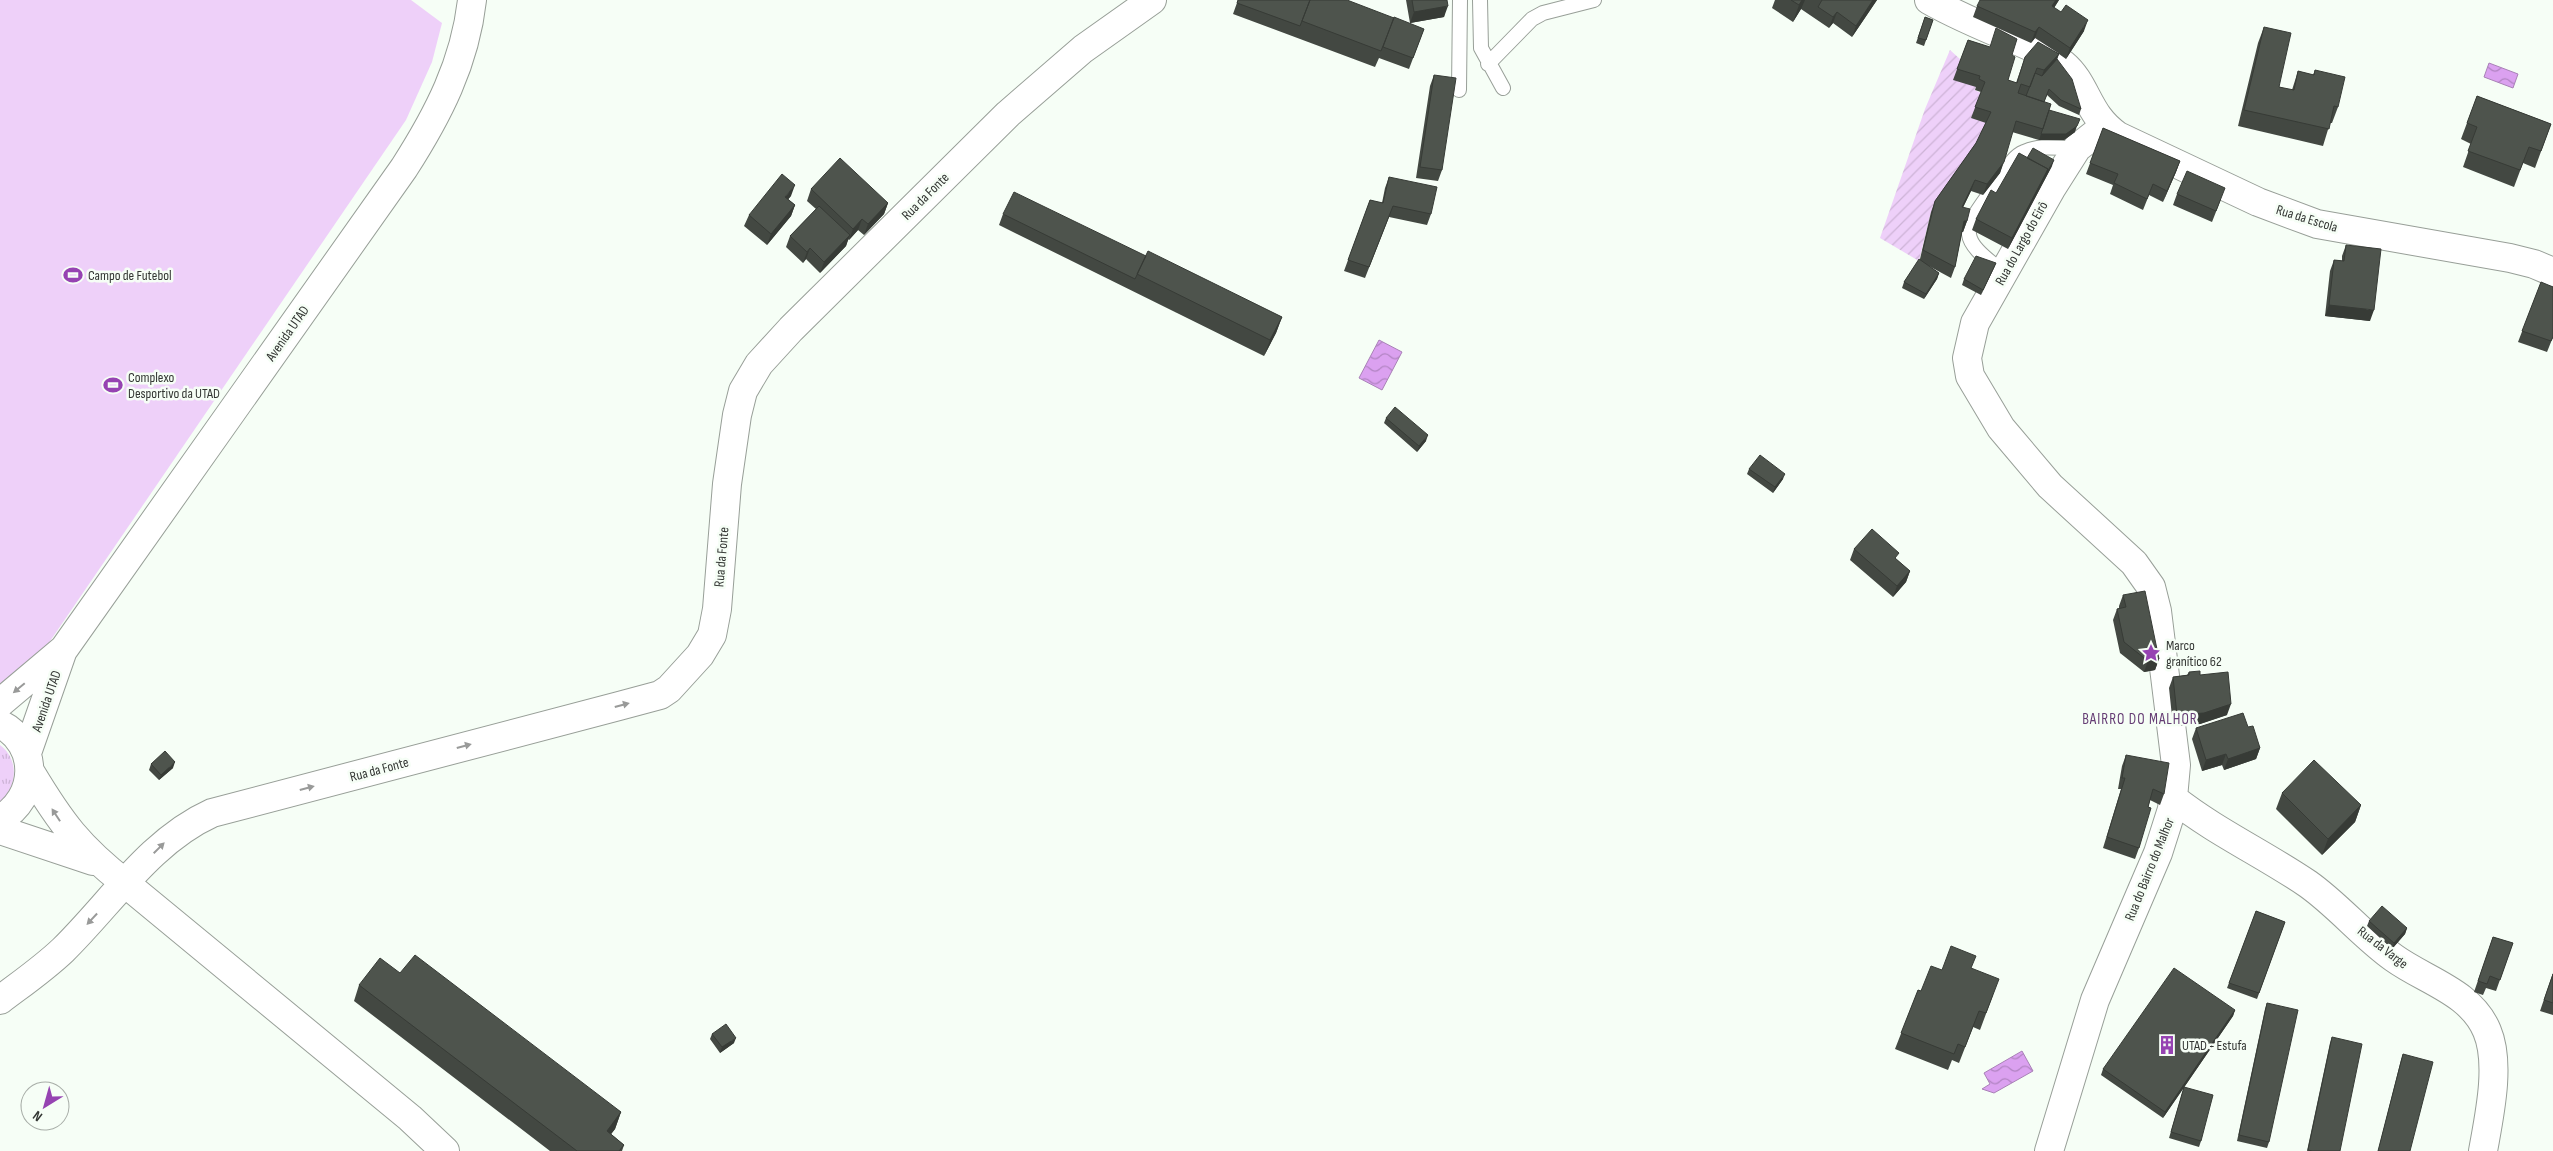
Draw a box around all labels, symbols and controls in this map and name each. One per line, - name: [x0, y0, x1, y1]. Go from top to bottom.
- street label: Rua da Fonte: [898, 169, 953, 224]
- street label: Rua do Largo do Eirô: [1991, 198, 2052, 288]
- street label: Rua da Escola: [2274, 201, 2340, 236]
- sports icon: Campo de Futebol: [62, 264, 84, 286]
- place label: Campo de Futebol: [88, 267, 172, 284]
- street label: Avenida UTAD: [262, 302, 313, 365]
- place label: Complexo Desportivo da UTAD: [128, 369, 220, 402]
- sports icon: Complexo Desportivo da UTAD: [102, 374, 124, 396]
- street label: Rua da Fonte: [710, 526, 733, 588]
- place label: Marco granítico 62: [2166, 637, 2222, 670]
- place icon: Marco granítico 62: [2140, 642, 2162, 664]
- street label: Avenida UTAD: [28, 668, 65, 735]
- one-way arrow: [14, 682, 26, 694]
- one-way arrow: [614, 701, 629, 709]
- district label: BAIRRO DO MALHOR: [2082, 710, 2198, 729]
- one-way arrow: [457, 742, 472, 750]
- street label: Rua da Fonte: [348, 753, 410, 785]
- one-way arrow: [300, 784, 315, 792]
- one-way arrow: [51, 808, 61, 822]
- street label: Rua do Bairro do Malhor: [2121, 815, 2178, 923]
- one-way arrow: [153, 843, 165, 855]
- one-way arrow: [86, 913, 98, 925]
- street label: Rua da Varge: [2354, 922, 2411, 972]
- building icon: UTAD - Estufa: [2156, 1034, 2178, 1056]
- place label: UTAD - Estufa: [2182, 1037, 2247, 1054]
- north arrow: [20, 1081, 70, 1131]
- text: N: [29, 1107, 46, 1125]

